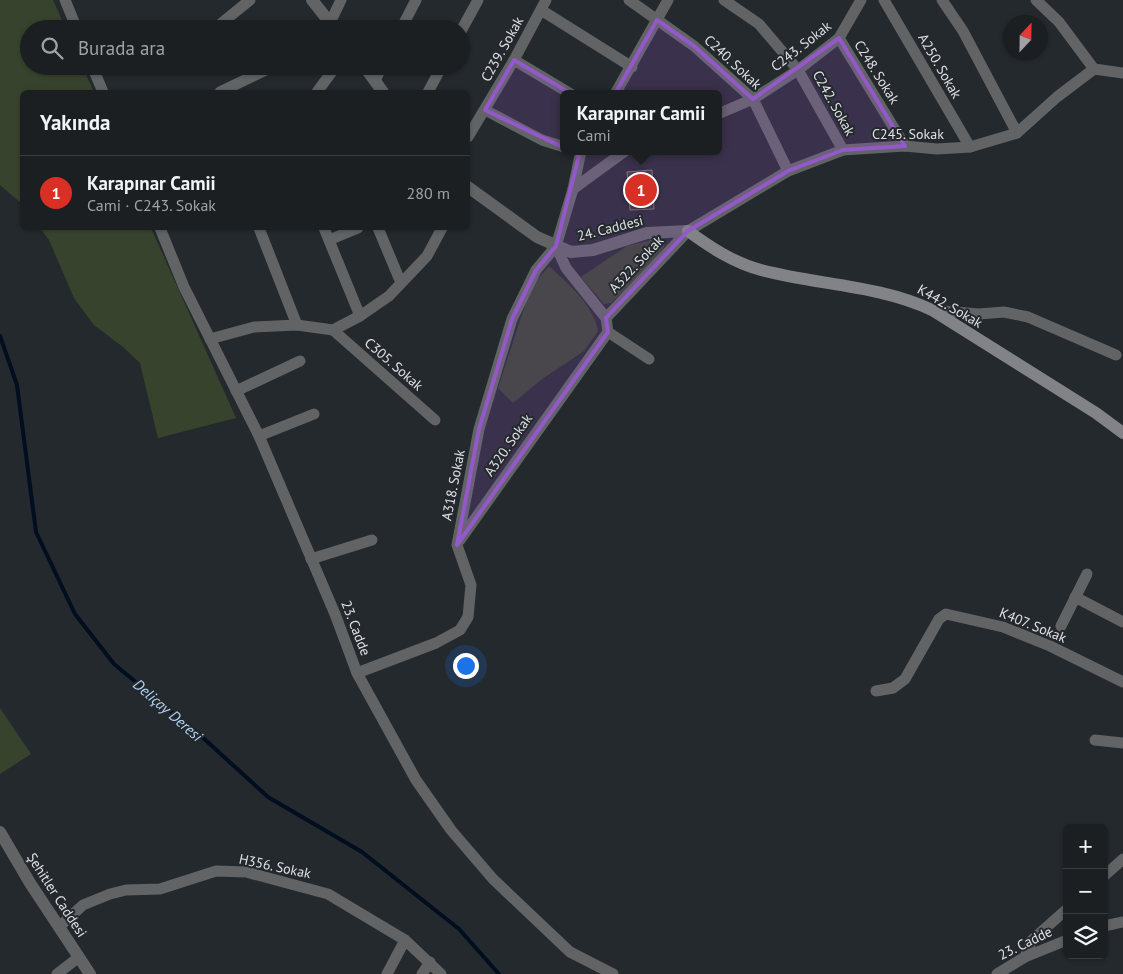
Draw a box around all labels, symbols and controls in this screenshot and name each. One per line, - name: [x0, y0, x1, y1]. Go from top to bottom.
- street label: C239. Sokak: [477, 13, 527, 85]
- north arrow: [1003, 15, 1048, 60]
- street label: C243. Sokak: [767, 17, 835, 75]
- search box: [20, 20, 470, 75]
- street label: A250. Sokak: [914, 30, 966, 102]
- street label: C240. Sokak: [701, 31, 766, 93]
- icon: search: [38, 34, 66, 62]
- text: Burada ara: [78, 36, 165, 60]
- street label: C248. Sokak: [850, 37, 904, 107]
- street label: C242. Sokak: [809, 67, 859, 139]
- popup: [560, 90, 722, 155]
- text: Karapınar Camii: [577, 101, 705, 125]
- text: Yakında: [40, 109, 110, 136]
- text: Cami: [577, 125, 611, 145]
- street label: C245. Sokak: [872, 125, 944, 143]
- text: Karapınar Camii: [87, 171, 216, 195]
- pin: 1: [625, 171, 657, 209]
- text: 1: [51, 183, 61, 203]
- text: 280 m: [407, 183, 450, 203]
- text: Cami · C243. Sokak: [87, 195, 216, 215]
- street label: 24. Caddesi: [575, 211, 645, 245]
- street label: A322. Sokak: [605, 231, 667, 296]
- street label: K442. Sokak: [914, 280, 986, 332]
- street label: C305. Sokak: [361, 334, 427, 395]
- street label: A320. Sokak: [480, 410, 536, 480]
- street label: A318. Sokak: [437, 448, 469, 522]
- street label: 23. Cadde: [337, 598, 375, 658]
- street label: K407. Sokak: [997, 603, 1069, 647]
- your location: [453, 653, 479, 679]
- water label: Deliçay Deresi: [129, 675, 207, 746]
- map controls: [1063, 824, 1108, 959]
- button: +: [1063, 824, 1108, 869]
- street label: Şehitler Caddesi: [23, 849, 91, 941]
- street label: H356. Sokak: [237, 850, 313, 882]
- button: −: [1063, 869, 1108, 914]
- button: layers: [1063, 914, 1108, 959]
- street label: 23. Cadde: [995, 922, 1055, 964]

